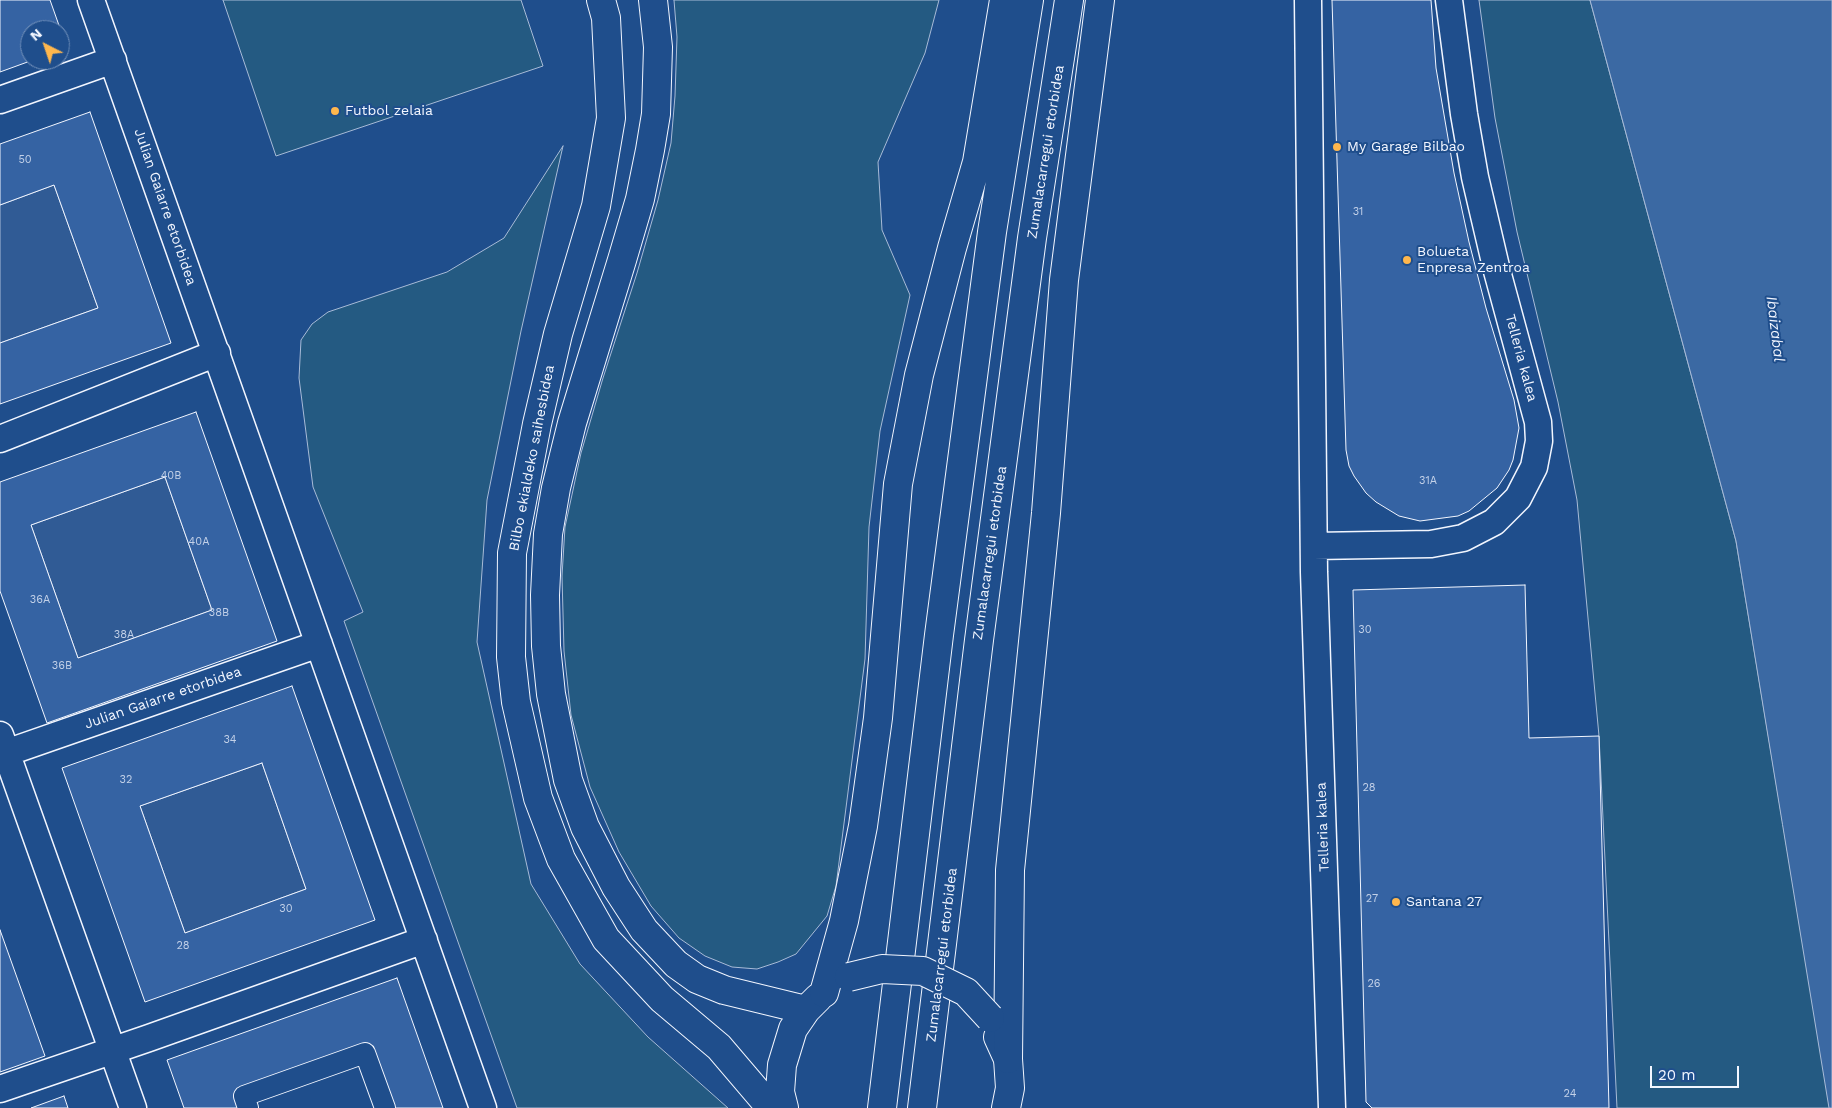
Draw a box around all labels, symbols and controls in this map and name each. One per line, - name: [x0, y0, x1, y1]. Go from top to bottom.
- north arrow: [20, 20, 70, 70]
- text: N: [27, 25, 45, 44]
- street label: Zumalacarregui etorbidea: [1024, 64, 1068, 240]
- place label: Futbol zelaia: [345, 103, 433, 119]
- marker: Futbol zelaia: [329, 105, 341, 117]
- street label: Julian Gaiarre etorbidea: [130, 126, 200, 288]
- place label: My Garage Bilbao: [1347, 139, 1465, 155]
- marker: My Garage Bilbao: [1331, 141, 1343, 153]
- house number: 50: [18, 153, 32, 167]
- house number: 31: [1353, 205, 1363, 219]
- place label: Bolueta Enpresa Zentroa: [1417, 244, 1530, 276]
- marker: Bolueta Enpresa Zentroa: [1401, 254, 1413, 266]
- water label: Ibaizabal: [1762, 295, 1788, 363]
- street label: Telleria kalea: [1501, 312, 1541, 404]
- street label: Bilbo ekialdeko saihesbidea: [506, 364, 558, 552]
- street label: Zumalacarregui etorbidea: [969, 465, 1011, 641]
- house number: 40B: [161, 469, 181, 483]
- house number: 31A: [1419, 474, 1437, 488]
- house number: 40A: [189, 535, 209, 549]
- house number: 36A: [30, 593, 50, 607]
- house number: 38B: [209, 606, 229, 620]
- house number: 30: [1358, 623, 1372, 637]
- house number: 38A: [114, 628, 134, 642]
- house number: 36B: [52, 659, 72, 673]
- street label: Julian Gaiarre etorbidea: [82, 663, 244, 733]
- house number: 34: [223, 733, 237, 747]
- house number: 32: [120, 773, 132, 787]
- house number: 28: [1362, 781, 1376, 795]
- street label: Telleria kalea: [1313, 782, 1333, 872]
- street label: Zumalacarregui etorbidea: [923, 867, 961, 1043]
- house number: 27: [1366, 892, 1378, 906]
- place label: Santana 27: [1406, 894, 1482, 910]
- marker: Santana 27: [1390, 896, 1402, 908]
- house number: 30: [279, 902, 293, 916]
- house number: 28: [176, 939, 190, 953]
- house number: 26: [1367, 977, 1381, 991]
- scale bar: [1652, 1056, 1741, 1088]
- text: 20 m: [1658, 1066, 1696, 1084]
- house number: 24: [1564, 1087, 1576, 1101]

